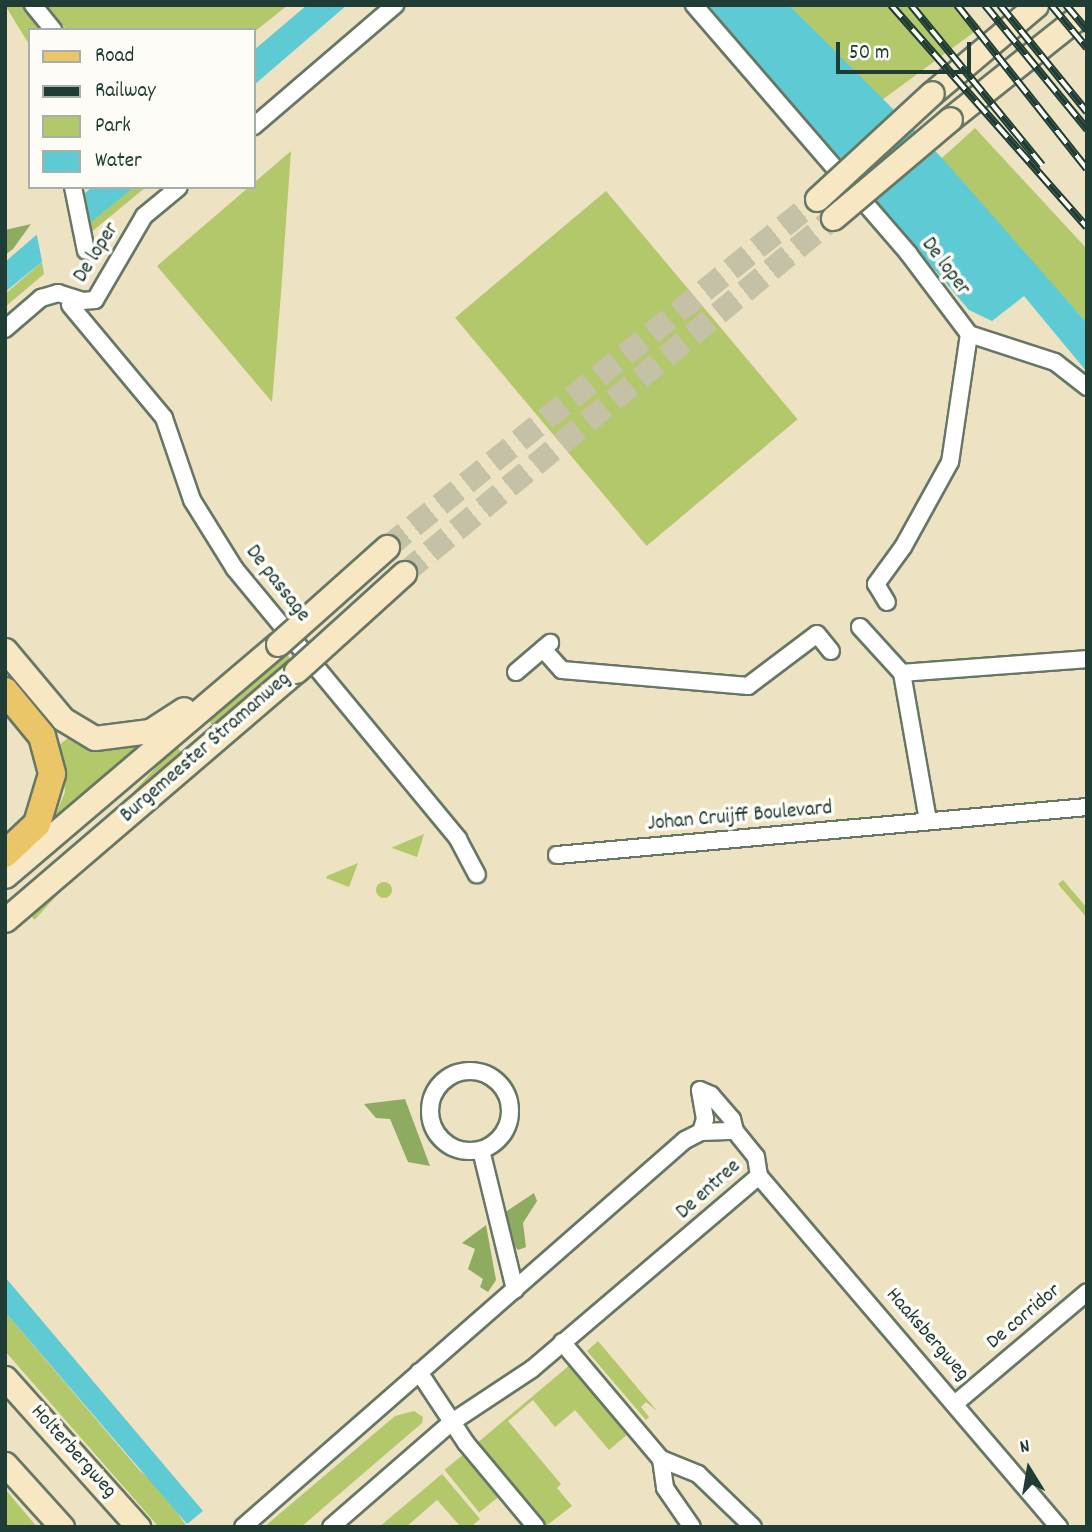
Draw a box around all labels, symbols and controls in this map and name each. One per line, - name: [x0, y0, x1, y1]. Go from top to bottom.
- legend: [28, 28, 256, 189]
- scale bar: [840, 28, 975, 72]
- text: 50 m: [849, 39, 889, 69]
- text: Road: [95, 42, 134, 72]
- text: Railway: [95, 77, 156, 107]
- text: Park: [95, 112, 131, 142]
- text: Water: [95, 147, 142, 177]
- street label: De loper: [69, 218, 125, 288]
- street label: De loper: [915, 233, 975, 301]
- street label: De passage: [239, 541, 315, 627]
- street label: Burgemeester Stramanweg: [116, 667, 296, 829]
- street label: Johan Cruijff Boulevard: [647, 796, 833, 838]
- street label: De entree: [672, 1155, 746, 1225]
- street label: De corridor: [982, 1279, 1066, 1355]
- street label: Haaksbergweg: [880, 1283, 974, 1387]
- street label: Holterbergweg: [24, 1400, 122, 1504]
- north arrow: [994, 1434, 1064, 1504]
- text: N: [1018, 1434, 1032, 1462]

